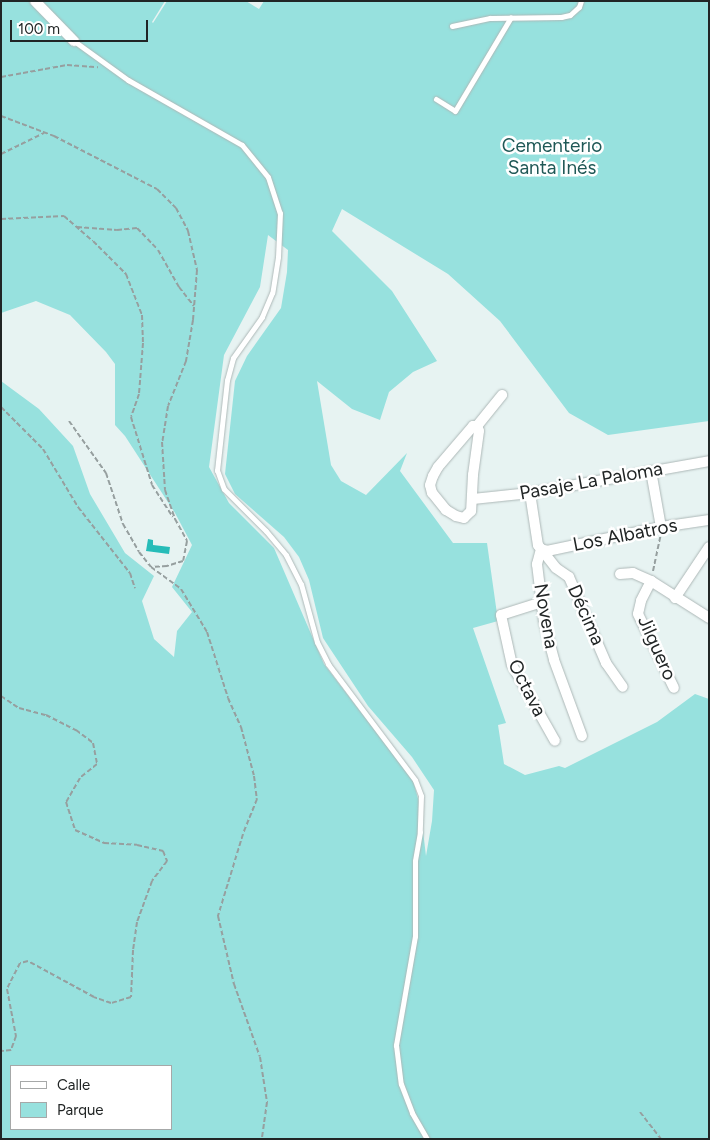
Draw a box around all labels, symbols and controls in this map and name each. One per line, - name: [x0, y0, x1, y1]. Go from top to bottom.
- scale bar: [12, 10, 150, 42]
- text: 100 m: [18, 20, 60, 38]
- park label: Cementerio Santa Inés: [502, 135, 602, 179]
- street label: Pasaje La Paloma: [518, 457, 664, 505]
- street label: Los Albatros: [571, 514, 679, 556]
- street label: Décima: [563, 581, 609, 649]
- street label: Novena: [529, 582, 563, 650]
- street label: Jilguero: [633, 612, 681, 684]
- street label: Octava: [503, 656, 551, 720]
- legend: [10, 1065, 172, 1130]
- text: Calle: [57, 1076, 90, 1094]
- text: Parque: [57, 1101, 104, 1119]

